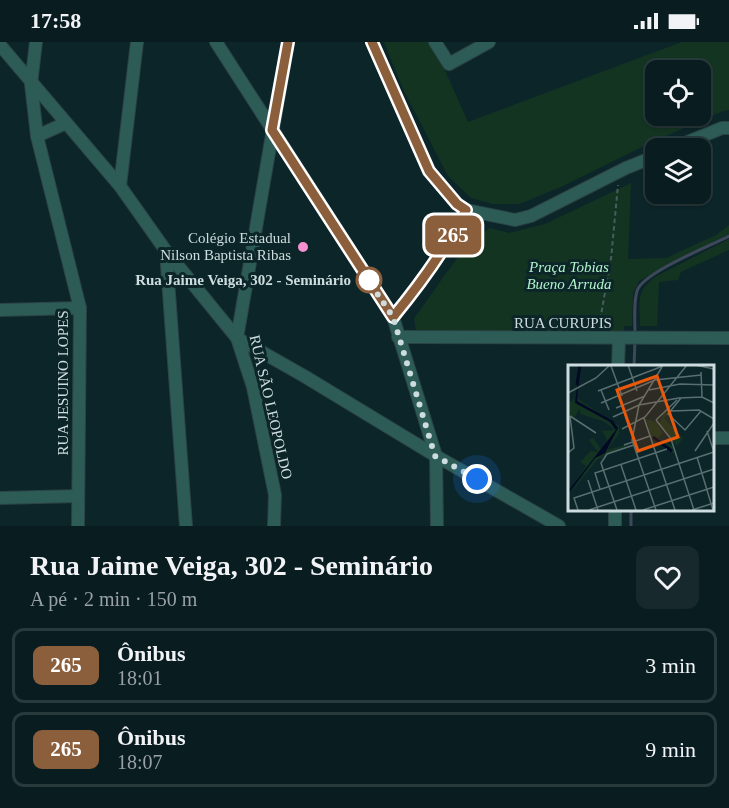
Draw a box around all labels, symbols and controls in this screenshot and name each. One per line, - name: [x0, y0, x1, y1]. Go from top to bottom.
- text: 17:58: [30, 8, 81, 33]
- map controls: [645, 60, 711, 204]
- button: locate: [645, 60, 711, 126]
- button: layers: [645, 138, 711, 204]
- line badge: 265: [418, 216, 488, 254]
- text: 265: [437, 223, 469, 247]
- place label: Colégio Estadual Nilson Baptista Ribas: [160, 230, 291, 263]
- marker: Colégio Estadual Nilson Baptista Ribas: [296, 240, 310, 254]
- park label: Praça Tobias Bueno Arruda: [526, 259, 612, 292]
- marker: Rua Jaime Veiga, 302 - Seminário: [356, 267, 382, 293]
- place label: Rua Jaime Veiga, 302 - Seminário: [135, 272, 351, 288]
- street label: RUA JESUINO LOPES: [55, 310, 71, 456]
- street label: RUA CURUPIS: [514, 315, 612, 331]
- street label: RUA SÃO LEOPOLDO: [247, 333, 295, 481]
- inset map: [568, 365, 714, 511]
- your location: [462, 464, 492, 494]
- button: heart: [636, 546, 699, 609]
- text: Rua Jaime Veiga, 302 - Seminário: [30, 550, 433, 581]
- text: A pé · 2 min · 150 m: [30, 588, 197, 610]
- text: Ônibus: [117, 641, 186, 666]
- text: 265: [50, 653, 82, 677]
- text: 3 min: [645, 653, 696, 678]
- text: 18:01: [117, 667, 163, 689]
- text: Ônibus: [117, 725, 186, 750]
- text: 265: [50, 737, 82, 761]
- text: 9 min: [645, 737, 696, 762]
- text: 18:07: [117, 751, 163, 773]

